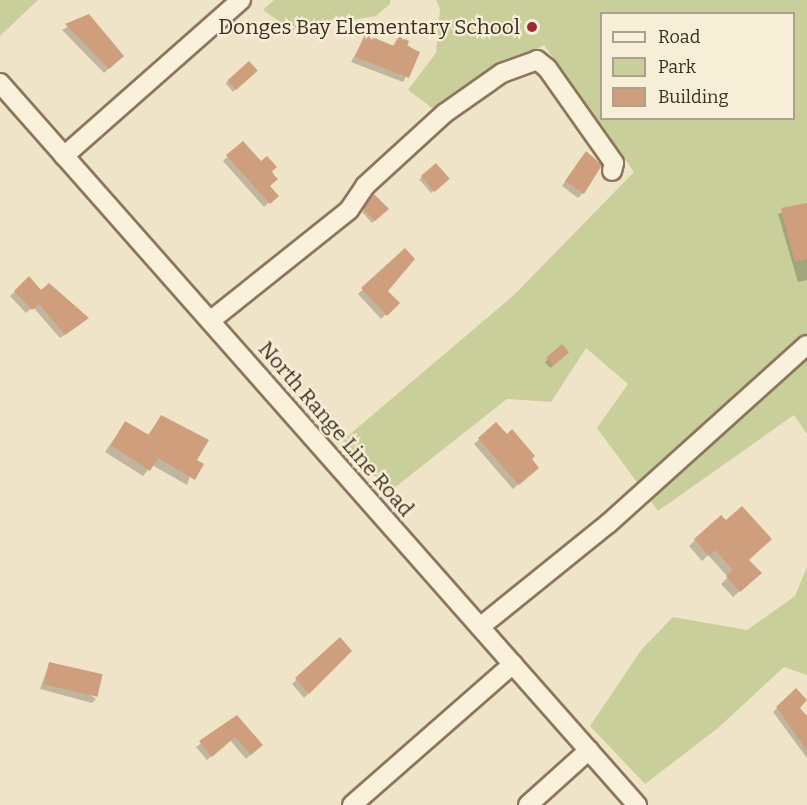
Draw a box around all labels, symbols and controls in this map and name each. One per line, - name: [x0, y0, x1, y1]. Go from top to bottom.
- legend: [600, 12, 795, 120]
- place label: Donges Bay Elementary School: [218, 14, 520, 40]
- marker: Donges Bay Elementary School: [525, 20, 539, 34]
- text: Road: [658, 26, 700, 48]
- text: Park: [658, 56, 696, 78]
- text: Building: [658, 86, 729, 108]
- street label: North Range Line Road: [253, 336, 419, 522]

